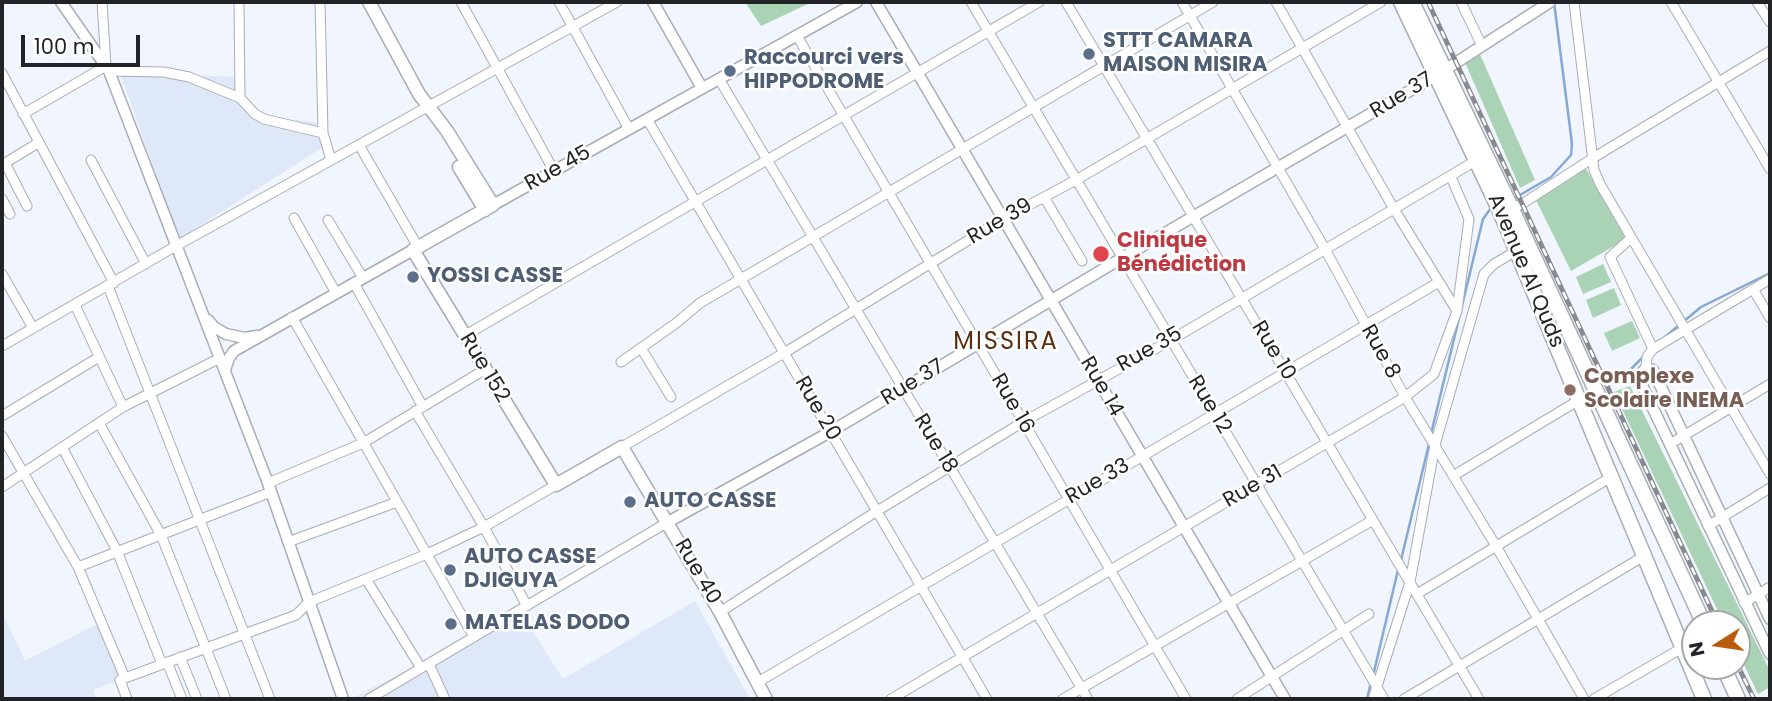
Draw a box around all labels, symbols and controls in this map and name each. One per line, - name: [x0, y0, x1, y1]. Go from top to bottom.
- scale bar: [24, 21, 144, 65]
- place label: STTT CAMARA MAISON MISIRA: [1103, 29, 1267, 79]
- text: 100 m: [34, 32, 94, 61]
- place label: Raccourci vers HIPPODROME: [744, 46, 904, 96]
- marker: STTT CAMARA MAISON MISIRA: [1081, 46, 1097, 62]
- marker: Raccourci vers HIPPODROME: [722, 63, 738, 79]
- street label: Rue 37: [1366, 68, 1438, 124]
- street label: Rue 45: [521, 141, 595, 197]
- street label: Avenue Al Quds: [1481, 190, 1569, 352]
- street label: Rue 39: [963, 193, 1037, 251]
- place label: Clinique Bénédiction: [1117, 229, 1246, 279]
- marker: Clinique Bénédiction: [1091, 244, 1111, 264]
- place label: YOSSI CASSE: [427, 264, 563, 290]
- marker: YOSSI CASSE: [405, 269, 421, 285]
- street label: Rue 10: [1246, 317, 1300, 385]
- street label: Rue 8: [1355, 320, 1405, 384]
- street label: Rue 35: [1113, 322, 1187, 378]
- street label: Rue 152: [453, 329, 515, 407]
- district label: MISSIRA: [954, 329, 1058, 357]
- street label: Rue 14: [1074, 353, 1128, 421]
- street label: Rue 37: [877, 355, 949, 411]
- place label: Complexe Scolaire INEMA: [1584, 365, 1744, 415]
- street label: Rue 16: [985, 370, 1039, 438]
- street label: Rue 12: [1182, 371, 1236, 439]
- street label: Rue 20: [789, 372, 845, 446]
- marker: Complexe Scolaire INEMA: [1562, 382, 1578, 398]
- street label: Rue 18: [908, 410, 962, 478]
- street label: Rue 33: [1062, 454, 1134, 510]
- street label: Rue 31: [1219, 460, 1287, 514]
- place label: AUTO CASSE: [644, 489, 776, 515]
- marker: AUTO CASSE: [622, 494, 638, 510]
- street label: Rue 40: [668, 535, 726, 609]
- place label: AUTO CASSE DJIGUYA: [464, 545, 596, 595]
- marker: AUTO CASSE DJIGUYA: [442, 562, 458, 578]
- north arrow: [1681, 610, 1751, 680]
- place label: MATELAS DODO: [465, 611, 630, 637]
- marker: MATELAS DODO: [443, 616, 459, 632]
- text: N: [1682, 639, 1712, 659]

